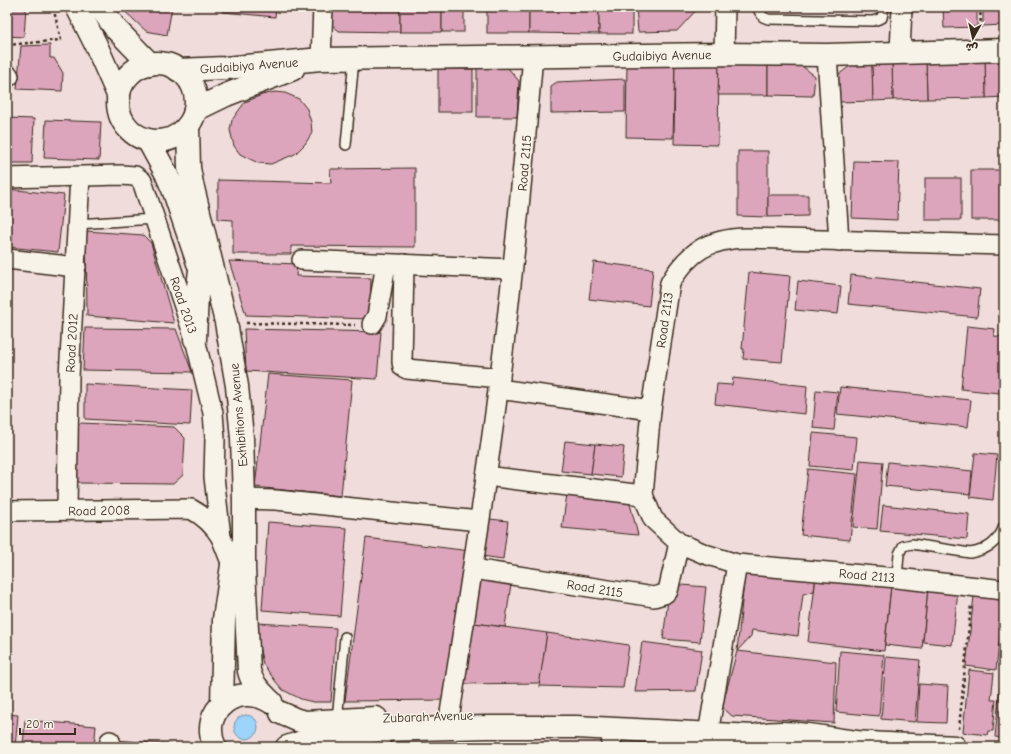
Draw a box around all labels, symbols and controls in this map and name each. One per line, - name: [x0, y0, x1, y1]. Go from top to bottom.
- north arrow: [953, 18, 993, 58]
- text: ش: [965, 40, 979, 55]
- street label: Gudaibiya Avenue: [613, 47, 712, 64]
- street label: Gudaibiya Avenue: [199, 55, 299, 76]
- street label: Road 2115: [515, 134, 534, 192]
- street label: Road 2013: [167, 275, 200, 335]
- street label: Road 2113: [653, 291, 676, 349]
- street label: Road 2012: [62, 313, 81, 373]
- street label: Exhibitions Avenue: [226, 362, 250, 467]
- street label: Road 2008: [68, 502, 130, 519]
- street label: Road 2113: [838, 566, 896, 585]
- street label: Road 2115: [566, 577, 624, 600]
- street label: Zubarah Avenue: [383, 707, 474, 726]
- scale bar: [20, 710, 75, 736]
- text: 20 m: [26, 717, 54, 731]

